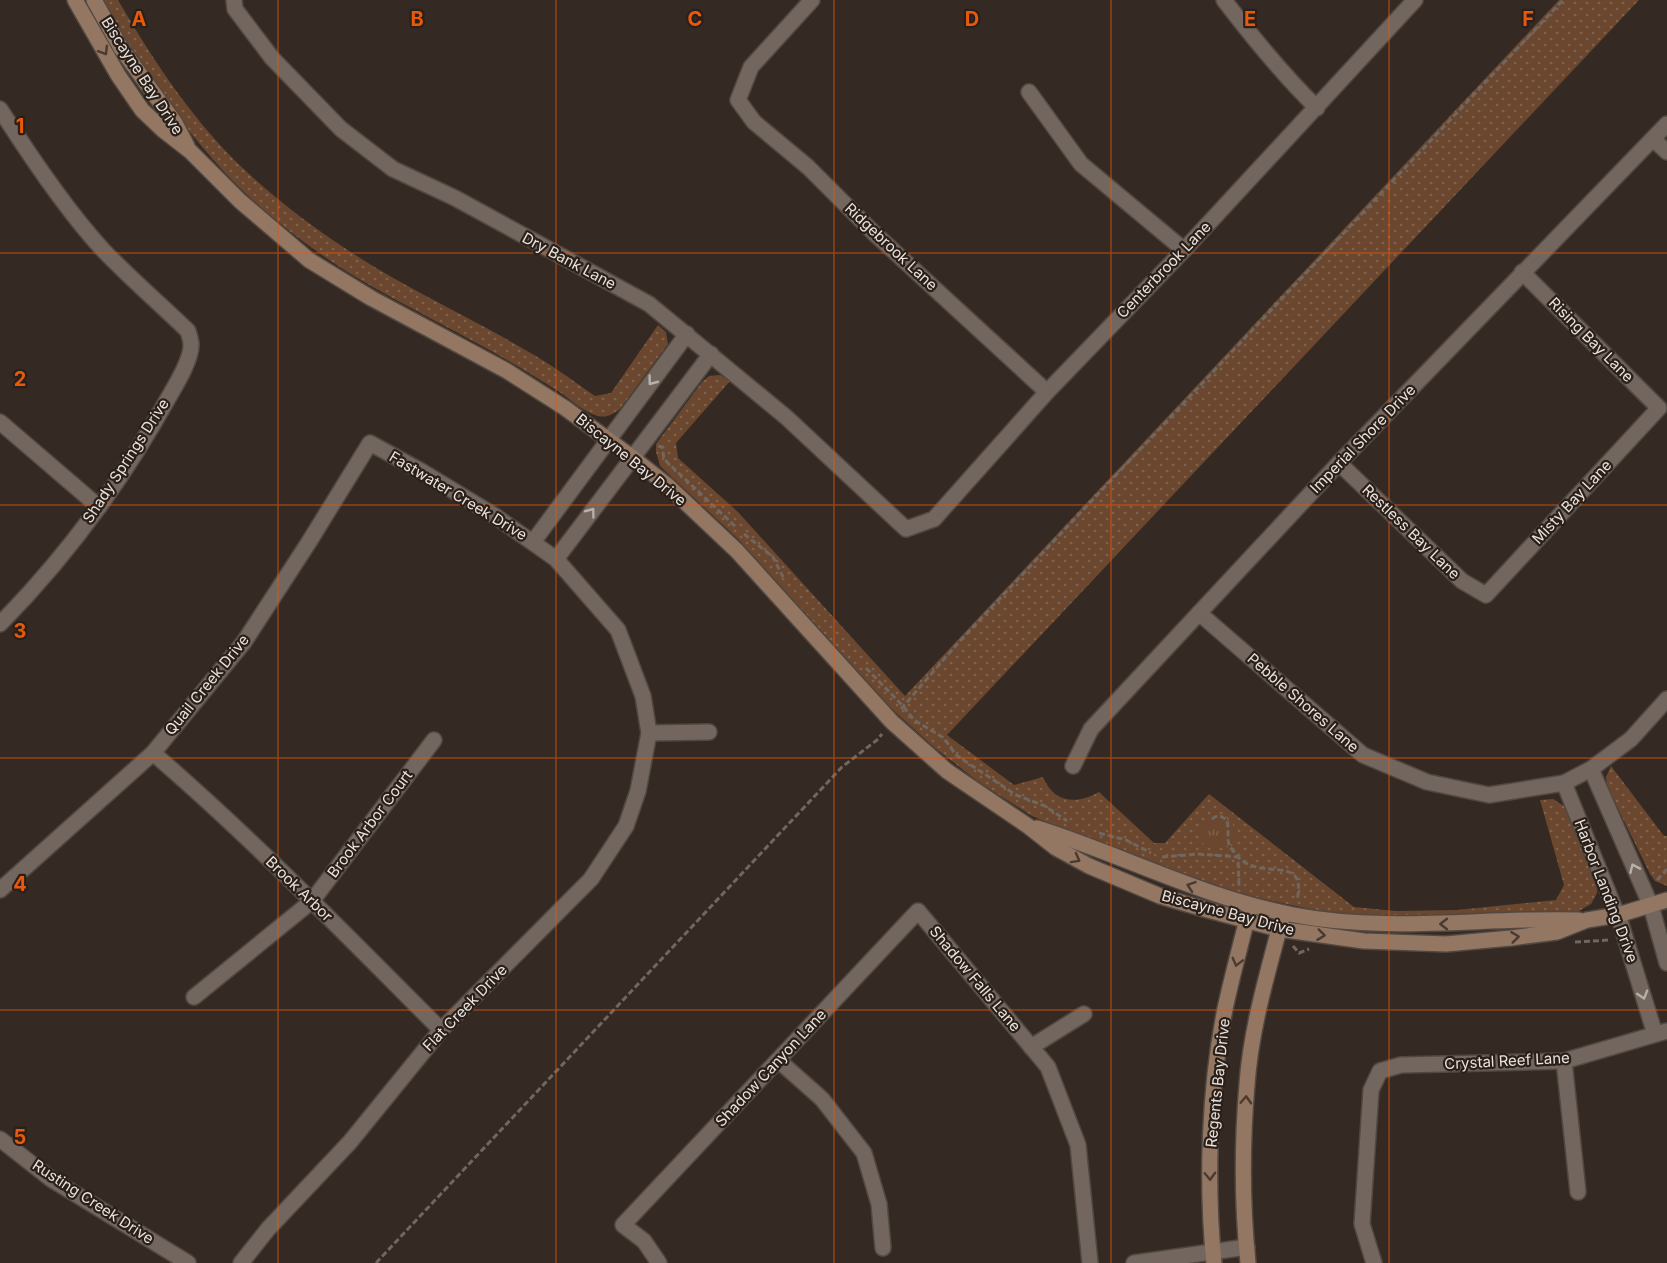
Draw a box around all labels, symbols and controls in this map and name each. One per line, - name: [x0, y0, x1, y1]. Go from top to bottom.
- text: A: [132, 7, 147, 31]
- text: B: [410, 7, 424, 31]
- text: C: [688, 7, 702, 31]
- text: D: [965, 7, 979, 31]
- text: E: [1244, 7, 1256, 31]
- text: F: [1522, 7, 1534, 31]
- street label: Biscayne Bay Drive: [97, 13, 188, 138]
- one-way arrow: [96, 45, 108, 55]
- text: 1: [16, 114, 24, 138]
- street label: Ridgebrook Lane: [841, 199, 942, 294]
- street label: Centerbrook Lane: [1113, 217, 1215, 322]
- street label: Dry Bank Lane: [519, 228, 619, 293]
- street label: Rising Bay Lane: [1545, 293, 1638, 386]
- text: 2: [14, 367, 26, 391]
- one-way arrow: [648, 374, 659, 385]
- street label: Imperial Shore Drive: [1306, 380, 1419, 497]
- street label: Shady Springs Drive: [78, 395, 173, 527]
- street label: Biscayne Bay Drive: [572, 409, 690, 510]
- street label: Fastwater Creek Drive: [386, 447, 531, 544]
- street label: Misty Bay Lane: [1528, 456, 1615, 548]
- street label: Restless Bay Lane: [1358, 480, 1464, 583]
- one-way arrow: [584, 508, 595, 519]
- text: 3: [14, 619, 26, 643]
- street label: Quail Creek Drive: [160, 631, 253, 739]
- street label: Pebble Shores Lane: [1244, 649, 1363, 756]
- street label: Brook Arbor Court: [323, 766, 416, 881]
- street label: Harbor Landing Drive: [1570, 817, 1642, 965]
- street label: Brook Arbor: [262, 852, 337, 925]
- one-way arrow: [1069, 852, 1080, 863]
- one-way arrow: [1629, 864, 1641, 875]
- text: 4: [13, 872, 27, 896]
- one-way arrow: [1186, 880, 1197, 893]
- street label: Biscayne Bay Drive: [1160, 886, 1296, 939]
- one-way arrow: [1440, 918, 1449, 930]
- street label: Shadow Falls Lane: [926, 922, 1025, 1035]
- one-way arrow: [1316, 929, 1325, 941]
- one-way arrow: [1511, 932, 1520, 944]
- one-way arrow: [1231, 957, 1244, 967]
- street label: Flat Creek Drive: [418, 960, 511, 1055]
- one-way arrow: [1636, 989, 1648, 1000]
- street label: Shadow Canyon Lane: [711, 1005, 830, 1130]
- street label: Regents Bay Drive: [1201, 1017, 1234, 1148]
- street label: Crystal Reef Lane: [1444, 1048, 1570, 1073]
- one-way arrow: [1240, 1095, 1252, 1104]
- text: 5: [14, 1125, 26, 1149]
- street label: Rusting Creek Drive: [29, 1155, 157, 1248]
- one-way arrow: [1204, 1172, 1216, 1181]

